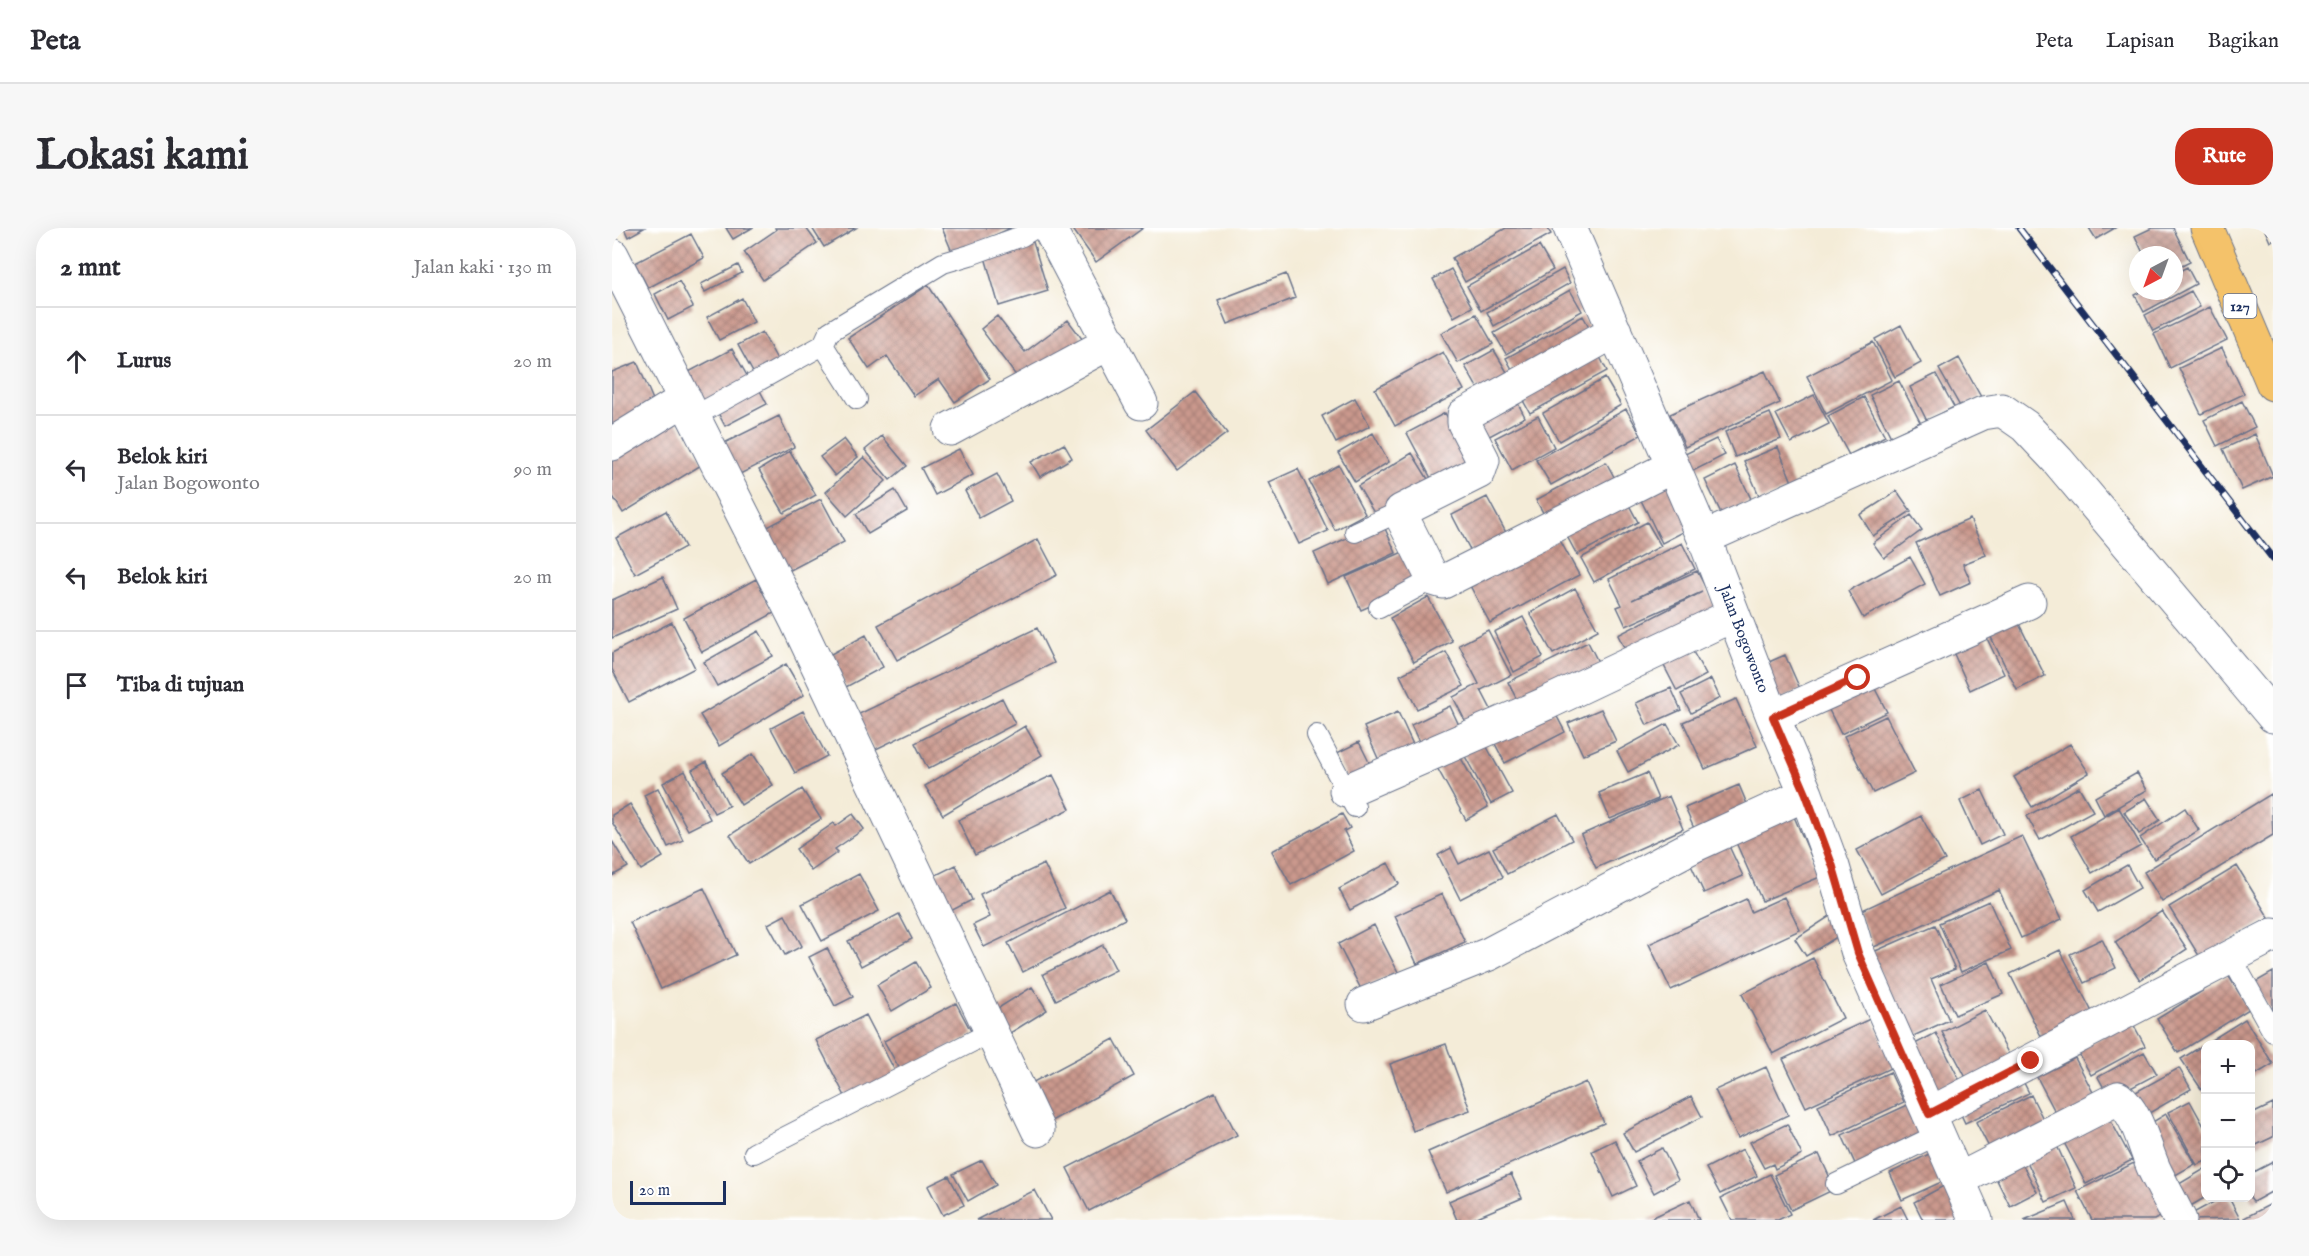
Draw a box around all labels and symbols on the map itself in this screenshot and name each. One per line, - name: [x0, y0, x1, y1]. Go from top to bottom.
- north arrow: [2129, 246, 2183, 300]
- road number: 127: [2224, 294, 2256, 318]
- street label: Jalan Bogowonto: [1712, 580, 1773, 696]
- route start: [1844, 664, 1870, 690]
- route end: [2017, 1047, 2043, 1073]
- scale bar: [630, 1178, 726, 1206]

